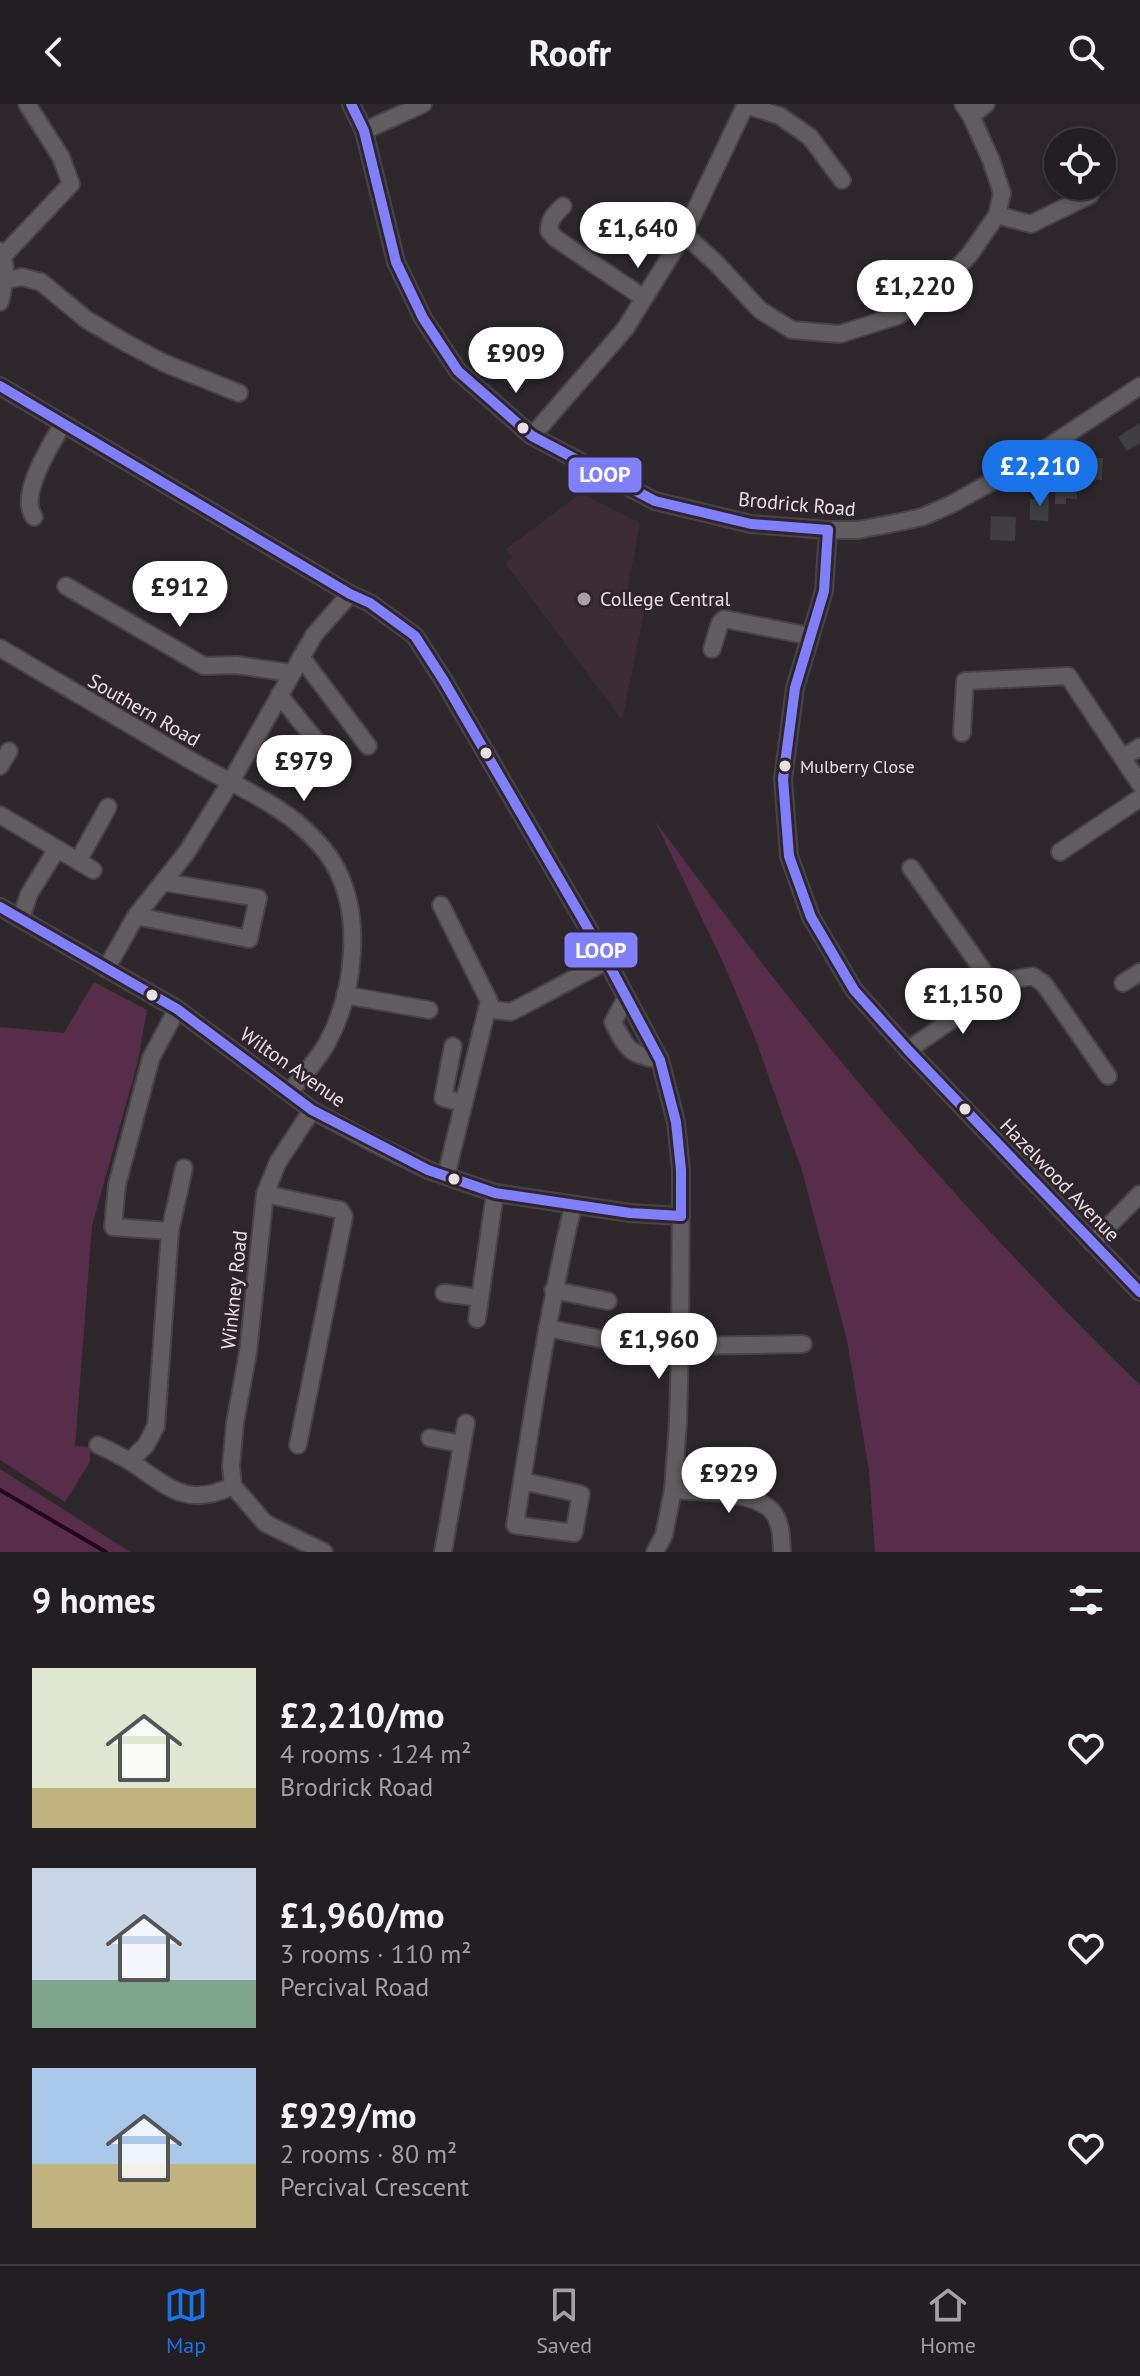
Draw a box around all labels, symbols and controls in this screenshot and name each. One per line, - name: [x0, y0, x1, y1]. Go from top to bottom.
- text: Roofr: [529, 29, 611, 76]
- icon: back: [32, 30, 76, 74]
- icon: search: [1064, 30, 1108, 74]
- map controls: [1044, 128, 1116, 200]
- button: locate: [1044, 128, 1116, 200]
- pin: £1,640: [573, 202, 703, 270]
- text: £1,640: [598, 211, 678, 244]
- pin: £1,220: [850, 260, 980, 328]
- text: £1,220: [875, 269, 955, 302]
- pin: £909: [469, 327, 563, 395]
- text: £909: [487, 336, 545, 369]
- unlabelled marker: [515, 420, 531, 436]
- pin: £2,210: [975, 440, 1105, 508]
- text: £2,210: [1000, 449, 1080, 482]
- line badge: LOOP: [567, 456, 643, 494]
- text: LOOP: [579, 460, 631, 488]
- street label: Brodrick Road: [737, 486, 857, 522]
- pin: £912: [133, 561, 227, 629]
- text: £912: [151, 570, 209, 603]
- place label: College Central: [600, 586, 731, 612]
- marker: College Central: [575, 590, 593, 608]
- street label: Southern Road: [83, 667, 205, 753]
- pin: £979: [257, 735, 351, 803]
- text: £979: [275, 744, 333, 777]
- unlabelled marker: [478, 745, 494, 761]
- place label: Mulberry Close: [800, 755, 915, 778]
- marker: Mulberry Close: [777, 758, 793, 774]
- line badge: LOOP: [563, 931, 639, 969]
- text: LOOP: [575, 936, 627, 964]
- pin: £1,150: [898, 968, 1028, 1036]
- text: £1,150: [923, 977, 1003, 1010]
- unlabelled marker: [144, 987, 160, 1003]
- street label: Wilton Avenue: [235, 1021, 351, 1113]
- unlabelled marker: [957, 1101, 973, 1117]
- street label: Hazelwood Avenue: [994, 1113, 1126, 1247]
- unlabelled marker: [446, 1171, 462, 1187]
- street label: Winkney Road: [215, 1229, 253, 1351]
- pin: £1,960: [594, 1313, 724, 1381]
- text: £1,960: [619, 1322, 699, 1355]
- pin: £929: [682, 1447, 776, 1515]
- text: £929: [700, 1456, 758, 1489]
- text: 9 homes: [32, 1578, 156, 1622]
- icon: filters: [1064, 1578, 1108, 1622]
- text: £2,210/mo: [280, 1693, 444, 1737]
- icon: home: [96, 1700, 192, 1796]
- icon: heart: [1064, 1726, 1108, 1770]
- text: 4 rooms · 124 m²: [280, 1737, 472, 1770]
- text: Brodrick Road: [280, 1770, 433, 1803]
- text: £1,960/mo: [280, 1893, 444, 1937]
- icon: home: [96, 1900, 192, 1996]
- icon: heart: [1064, 1926, 1108, 1970]
- text: 3 rooms · 110 m²: [280, 1937, 472, 1970]
- text: Percival Road: [280, 1970, 429, 2003]
- text: £929/mo: [280, 2093, 417, 2137]
- icon: home: [96, 2100, 192, 2196]
- icon: heart: [1064, 2126, 1108, 2170]
- text: 2 rooms · 80 m²: [280, 2137, 457, 2170]
- text: Percival Crescent: [280, 2170, 469, 2203]
- tab: Map: [164, 2283, 208, 2359]
- tab: Saved: [536, 2283, 592, 2359]
- tab: Home: [920, 2283, 976, 2359]

